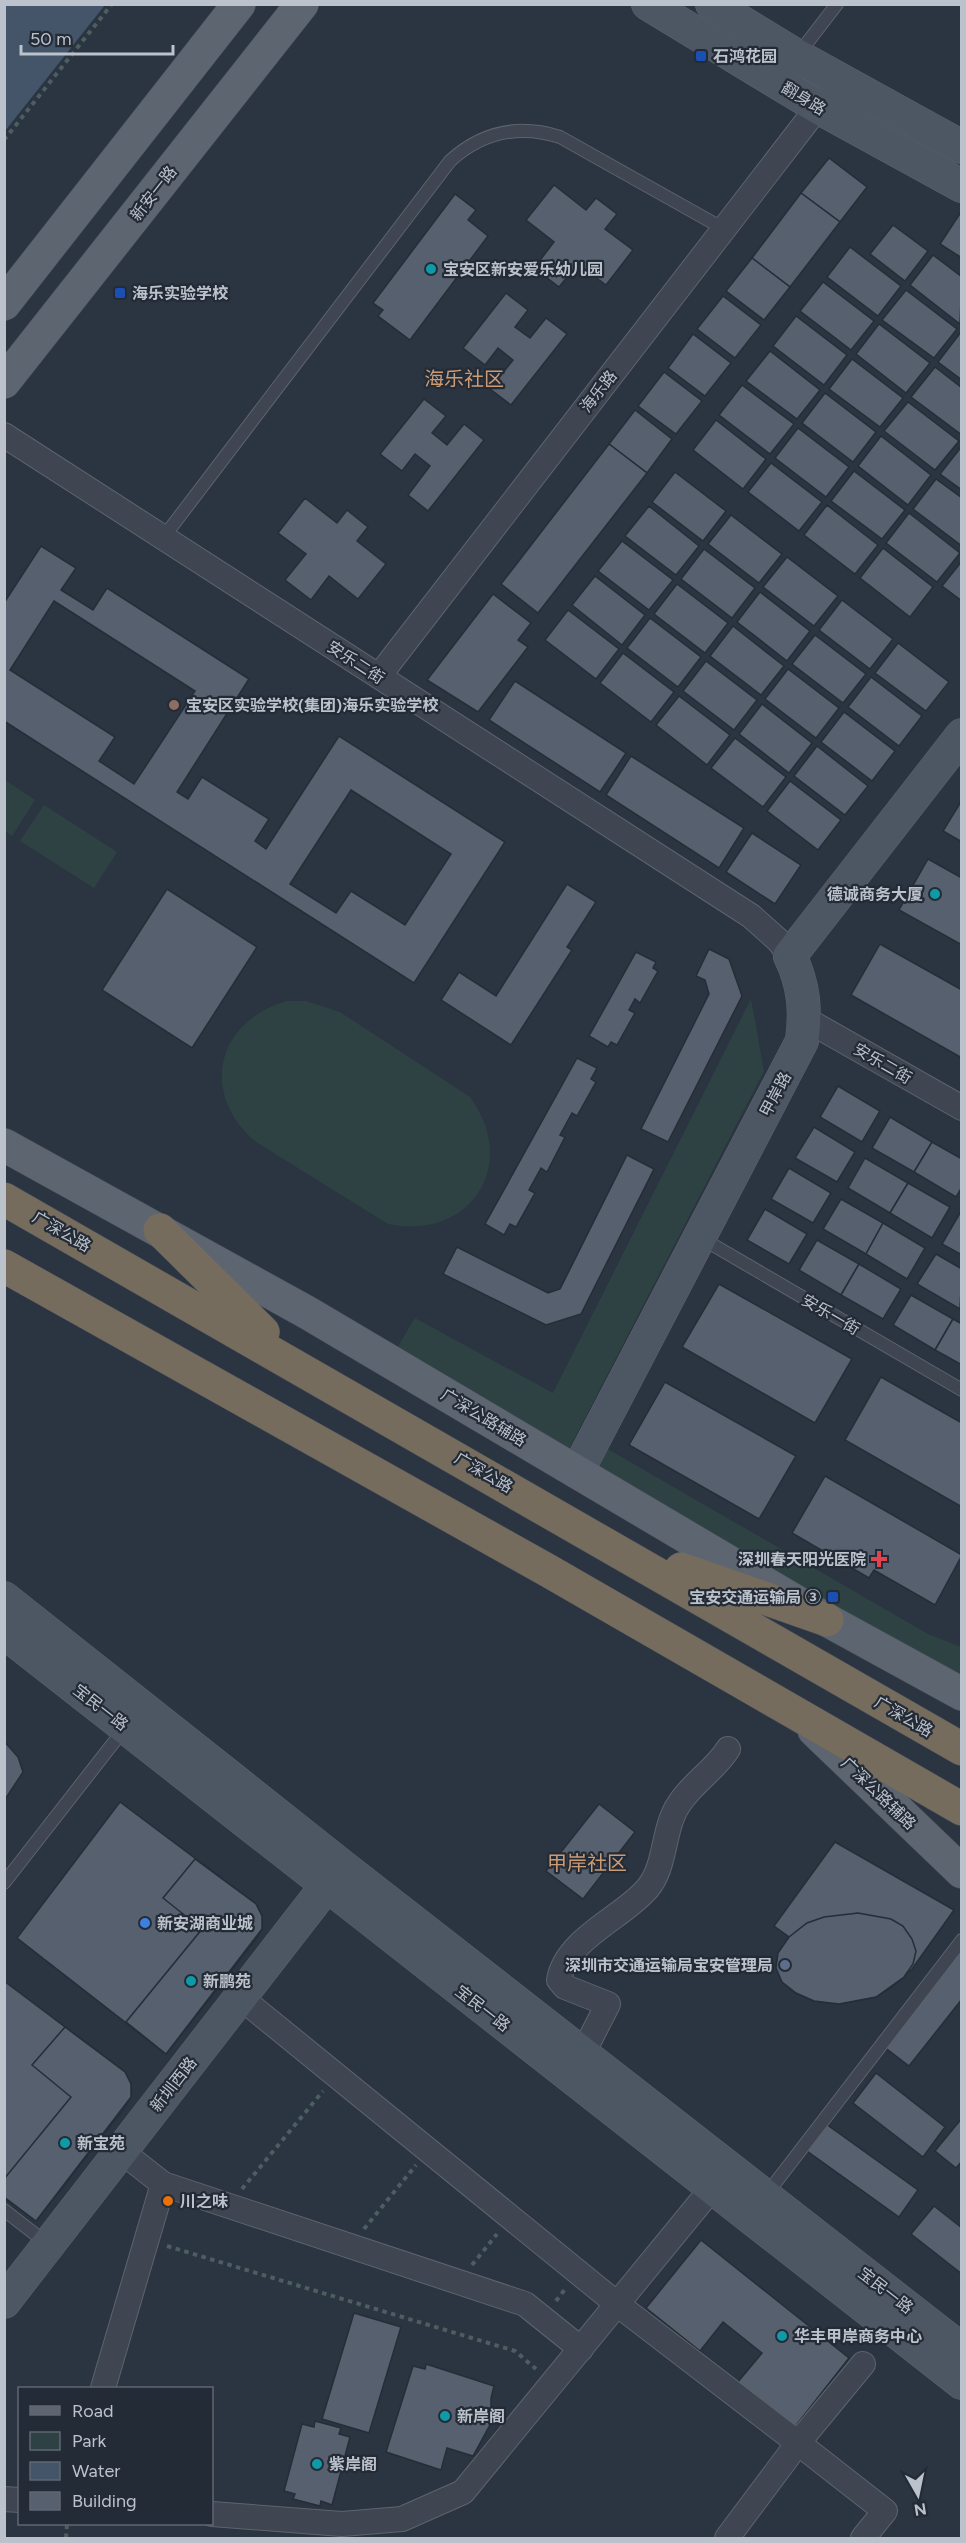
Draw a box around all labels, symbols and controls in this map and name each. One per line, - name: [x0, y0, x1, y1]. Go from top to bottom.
- scale bar: [21, 18, 172, 56]
- text: 50 m: [30, 28, 72, 50]
- place label: 石鸿花园: [713, 47, 777, 66]
- marker: 石鸿花园: [694, 49, 708, 63]
- street label: 翻身路: [778, 78, 829, 119]
- street label: 新安一路: [126, 162, 181, 224]
- place label: 宝安区新安爱乐幼儿园: [443, 260, 603, 279]
- marker: 宝安区新安爱乐幼儿园: [424, 262, 438, 276]
- place label: 海乐实验学校: [132, 284, 229, 303]
- marker: 海乐实验学校: [113, 286, 127, 300]
- district label: 海乐社区: [424, 367, 504, 391]
- street label: 海乐路: [576, 367, 621, 416]
- street label: 安乐二街: [324, 637, 388, 688]
- place label: 宝安区实验学校(集团)海乐实验学校: [186, 696, 439, 715]
- marker: 宝安区实验学校(集团)海乐实验学校: [167, 698, 181, 712]
- place label: 德诚商务大厦: [827, 885, 923, 904]
- marker: 德诚商务大厦: [928, 887, 942, 901]
- street label: 安乐二街: [850, 1039, 915, 1088]
- street label: 甲岸路: [756, 1069, 795, 1120]
- street label: 广深公路: [29, 1207, 94, 1256]
- street label: 安乐一街: [798, 1290, 863, 1339]
- street label: 广深公路辅路: [438, 1385, 530, 1450]
- street label: 广深公路: [451, 1448, 516, 1497]
- place label: 深圳春天阳光医院: [738, 1550, 866, 1569]
- marker: 深圳春天阳光医院: [870, 1550, 888, 1568]
- place label: 宝安交通运输局 ③: [689, 1588, 821, 1607]
- marker: 宝安交通运输局 ③: [826, 1590, 840, 1604]
- street label: 宝民一路: [70, 1680, 132, 1735]
- street label: 广深公路: [871, 1692, 936, 1741]
- street label: 广深公路辅路: [838, 1753, 920, 1834]
- district label: 甲岸社区: [547, 1851, 627, 1875]
- place label: 新安湖商业城: [157, 1914, 253, 1933]
- marker: 新安湖商业城: [138, 1916, 152, 1930]
- place label: 深圳市交通运输局宝安管理局: [565, 1956, 773, 1975]
- marker: 深圳市交通运输局宝安管理局: [778, 1958, 792, 1972]
- place label: 新鹏苑: [203, 1972, 251, 1991]
- marker: 新鹏苑: [184, 1974, 198, 1988]
- street label: 宝民一路: [452, 1981, 514, 2036]
- street label: 新圳西路: [146, 2053, 201, 2115]
- place label: 新宝苑: [77, 2134, 125, 2153]
- marker: 新宝苑: [58, 2136, 72, 2150]
- place label: 川之味: [180, 2192, 228, 2211]
- marker: 川之味: [161, 2194, 175, 2208]
- street label: 宝民一路: [855, 2263, 917, 2318]
- place label: 华丰甲岸商务中心: [794, 2327, 922, 2346]
- marker: 华丰甲岸商务中心: [775, 2329, 789, 2343]
- legend: [18, 2387, 213, 2525]
- text: Road: [72, 2400, 113, 2422]
- place label: 新岸阁: [457, 2407, 505, 2426]
- marker: 新岸阁: [438, 2409, 452, 2423]
- text: Park: [72, 2430, 107, 2452]
- place label: 紫岸阁: [329, 2455, 377, 2474]
- marker: 紫岸阁: [310, 2457, 324, 2471]
- text: Water: [72, 2460, 120, 2482]
- north arrow: [888, 2465, 948, 2525]
- text: Building: [72, 2490, 137, 2512]
- text: N: [913, 2499, 928, 2520]

